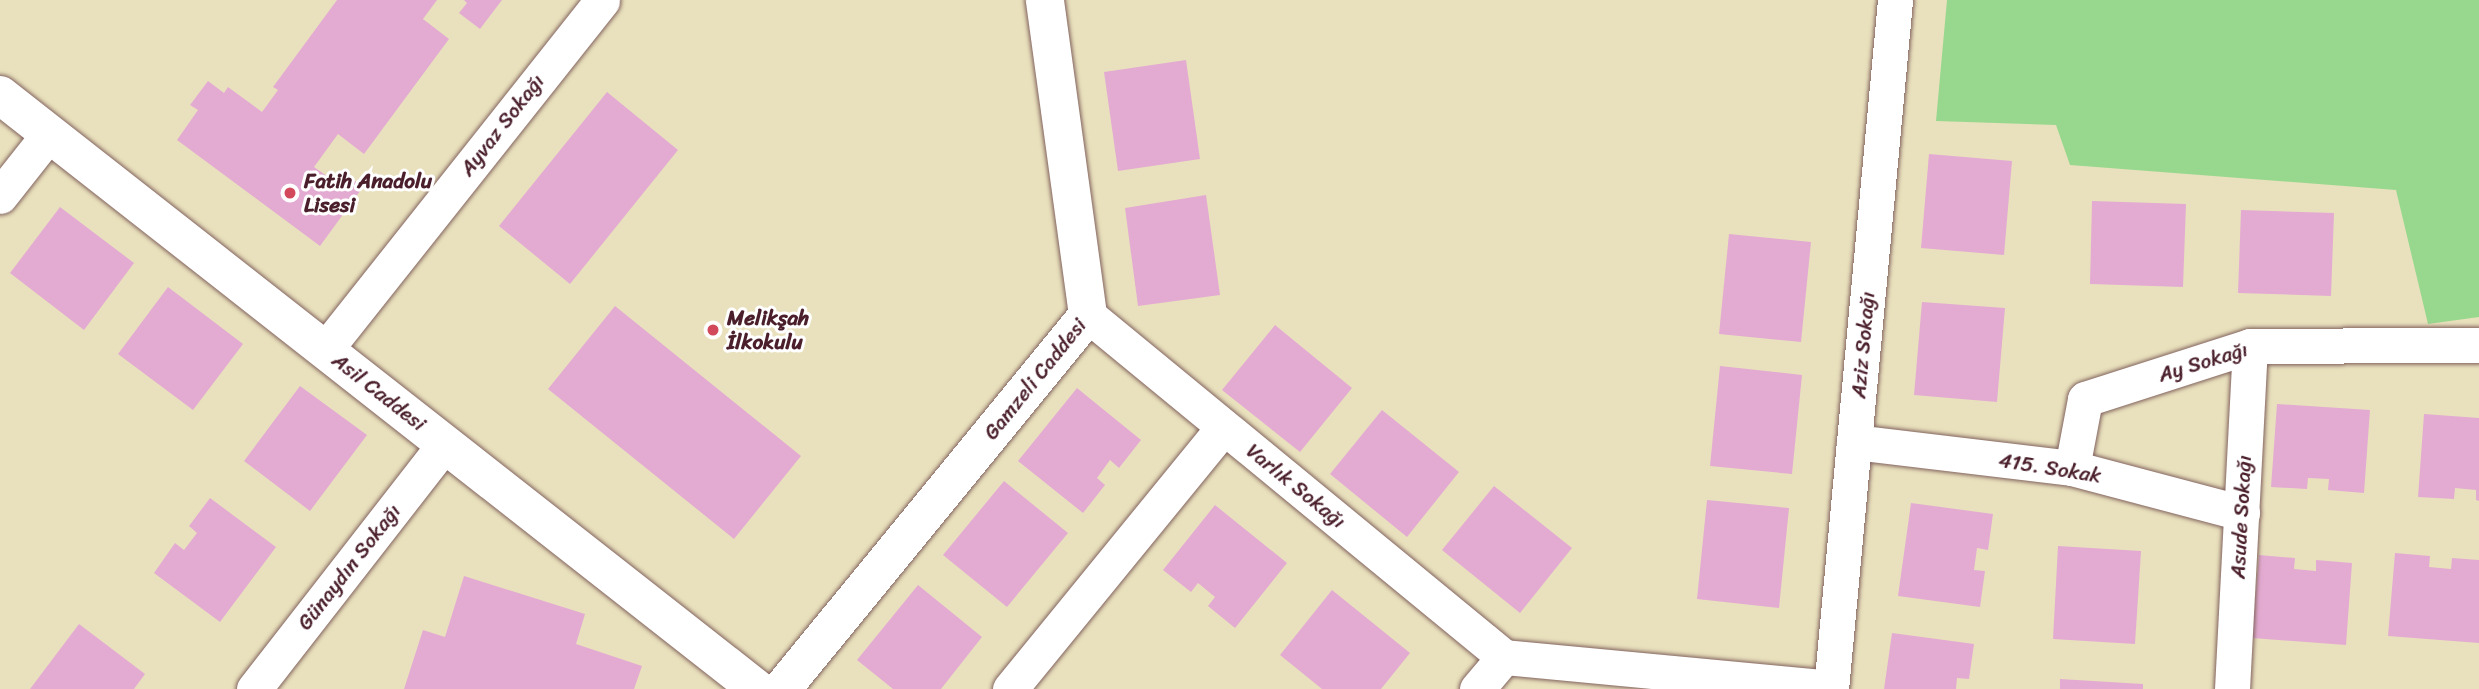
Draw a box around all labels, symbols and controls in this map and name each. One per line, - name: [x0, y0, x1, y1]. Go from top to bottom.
- street label: Ayvaz Sokağı: [454, 69, 550, 181]
- place label: Fatih Anadolu Lisesi: [304, 168, 432, 218]
- marker: Fatih Anadolu Lisesi: [282, 185, 298, 201]
- street label: Aziz Sokağı: [1846, 291, 1880, 399]
- place label: Melikşah İlkokulu: [727, 305, 809, 355]
- street label: Gamzeli Caddesi: [978, 313, 1092, 445]
- marker: Melikşah İlkokulu: [705, 322, 721, 338]
- street label: Ay Sokağı: [2155, 336, 2251, 388]
- street label: Asil Caddesi: [327, 348, 431, 436]
- street label: Varlık Sokağı: [1241, 438, 1351, 534]
- street label: 415. Sokak: [1997, 447, 2103, 489]
- street label: Asude Sokağı: [2225, 454, 2257, 580]
- street label: Günaydın Sokağı: [292, 499, 406, 635]

